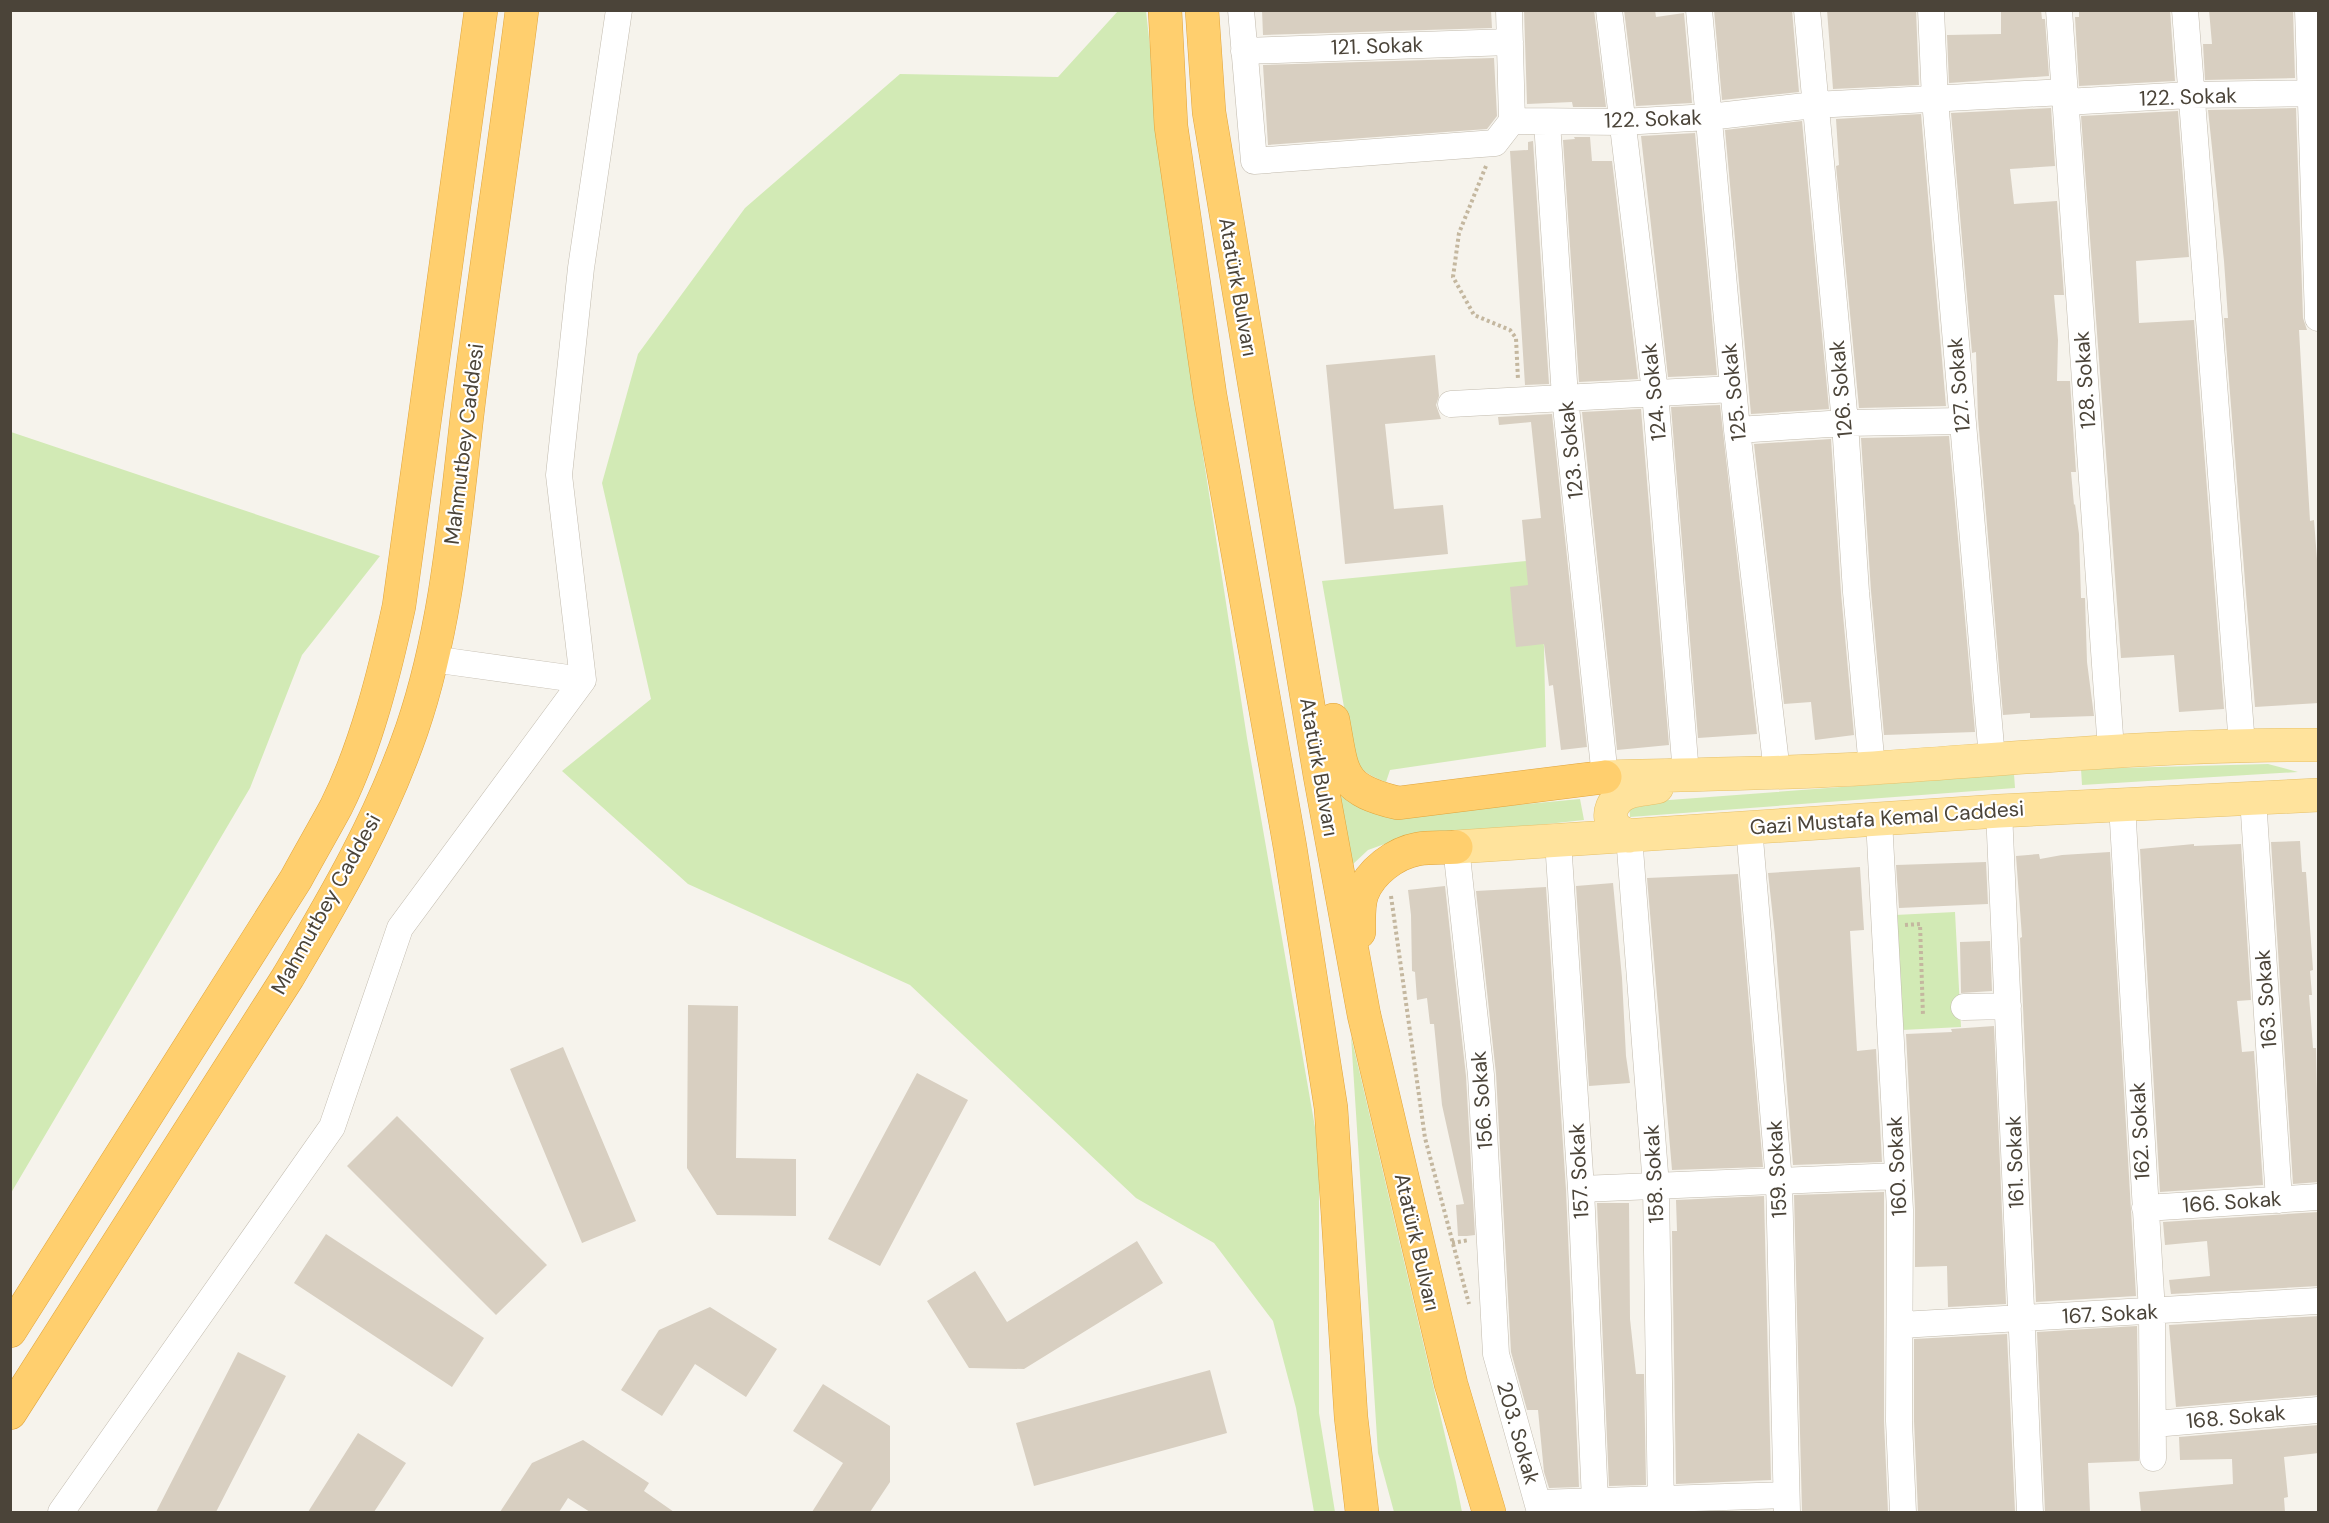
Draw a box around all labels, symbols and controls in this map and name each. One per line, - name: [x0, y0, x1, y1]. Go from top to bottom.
- street label: 121. Sokak: [1330, 30, 1424, 62]
- street label: 122. Sokak: [2139, 81, 2238, 113]
- street label: 122. Sokak: [1604, 103, 1703, 135]
- street label: Atatürk Bulvarı: [1212, 215, 1264, 359]
- street label: 128. Sokak: [2068, 330, 2102, 430]
- street label: 127. Sokak: [1941, 336, 1977, 434]
- street label: 126. Sokak: [1823, 339, 1859, 439]
- street label: 124. Sokak: [1635, 341, 1673, 442]
- street label: 125. Sokak: [1715, 341, 1753, 442]
- street label: Mahmutbey Caddesi: [438, 342, 490, 546]
- street label: 123. Sokak: [1552, 399, 1590, 500]
- street label: Atatürk Bulvarı: [1293, 695, 1345, 839]
- street label: Gazi Mustafa Kemal Caddesi: [1749, 794, 2025, 842]
- street label: Mahmutbey Caddesi: [265, 809, 387, 999]
- street label: 163. Sokak: [2249, 948, 2283, 1049]
- street label: 156. Sokak: [1465, 1049, 1499, 1150]
- street label: 162. Sokak: [2123, 1081, 2157, 1181]
- street label: 160. Sokak: [1880, 1115, 1914, 1217]
- street label: 161. Sokak: [1999, 1115, 2031, 1209]
- street label: 159. Sokak: [1760, 1119, 1794, 1219]
- street label: 157. Sokak: [1562, 1122, 1595, 1220]
- street label: 158. Sokak: [1637, 1123, 1671, 1224]
- street label: Atatürk Bulvarı: [1388, 1170, 1446, 1314]
- street label: 166. Sokak: [2182, 1185, 2283, 1219]
- street label: 167. Sokak: [2061, 1297, 2159, 1330]
- street label: 203. Sokak: [1490, 1378, 1546, 1488]
- street label: 168. Sokak: [2185, 1399, 2287, 1435]

